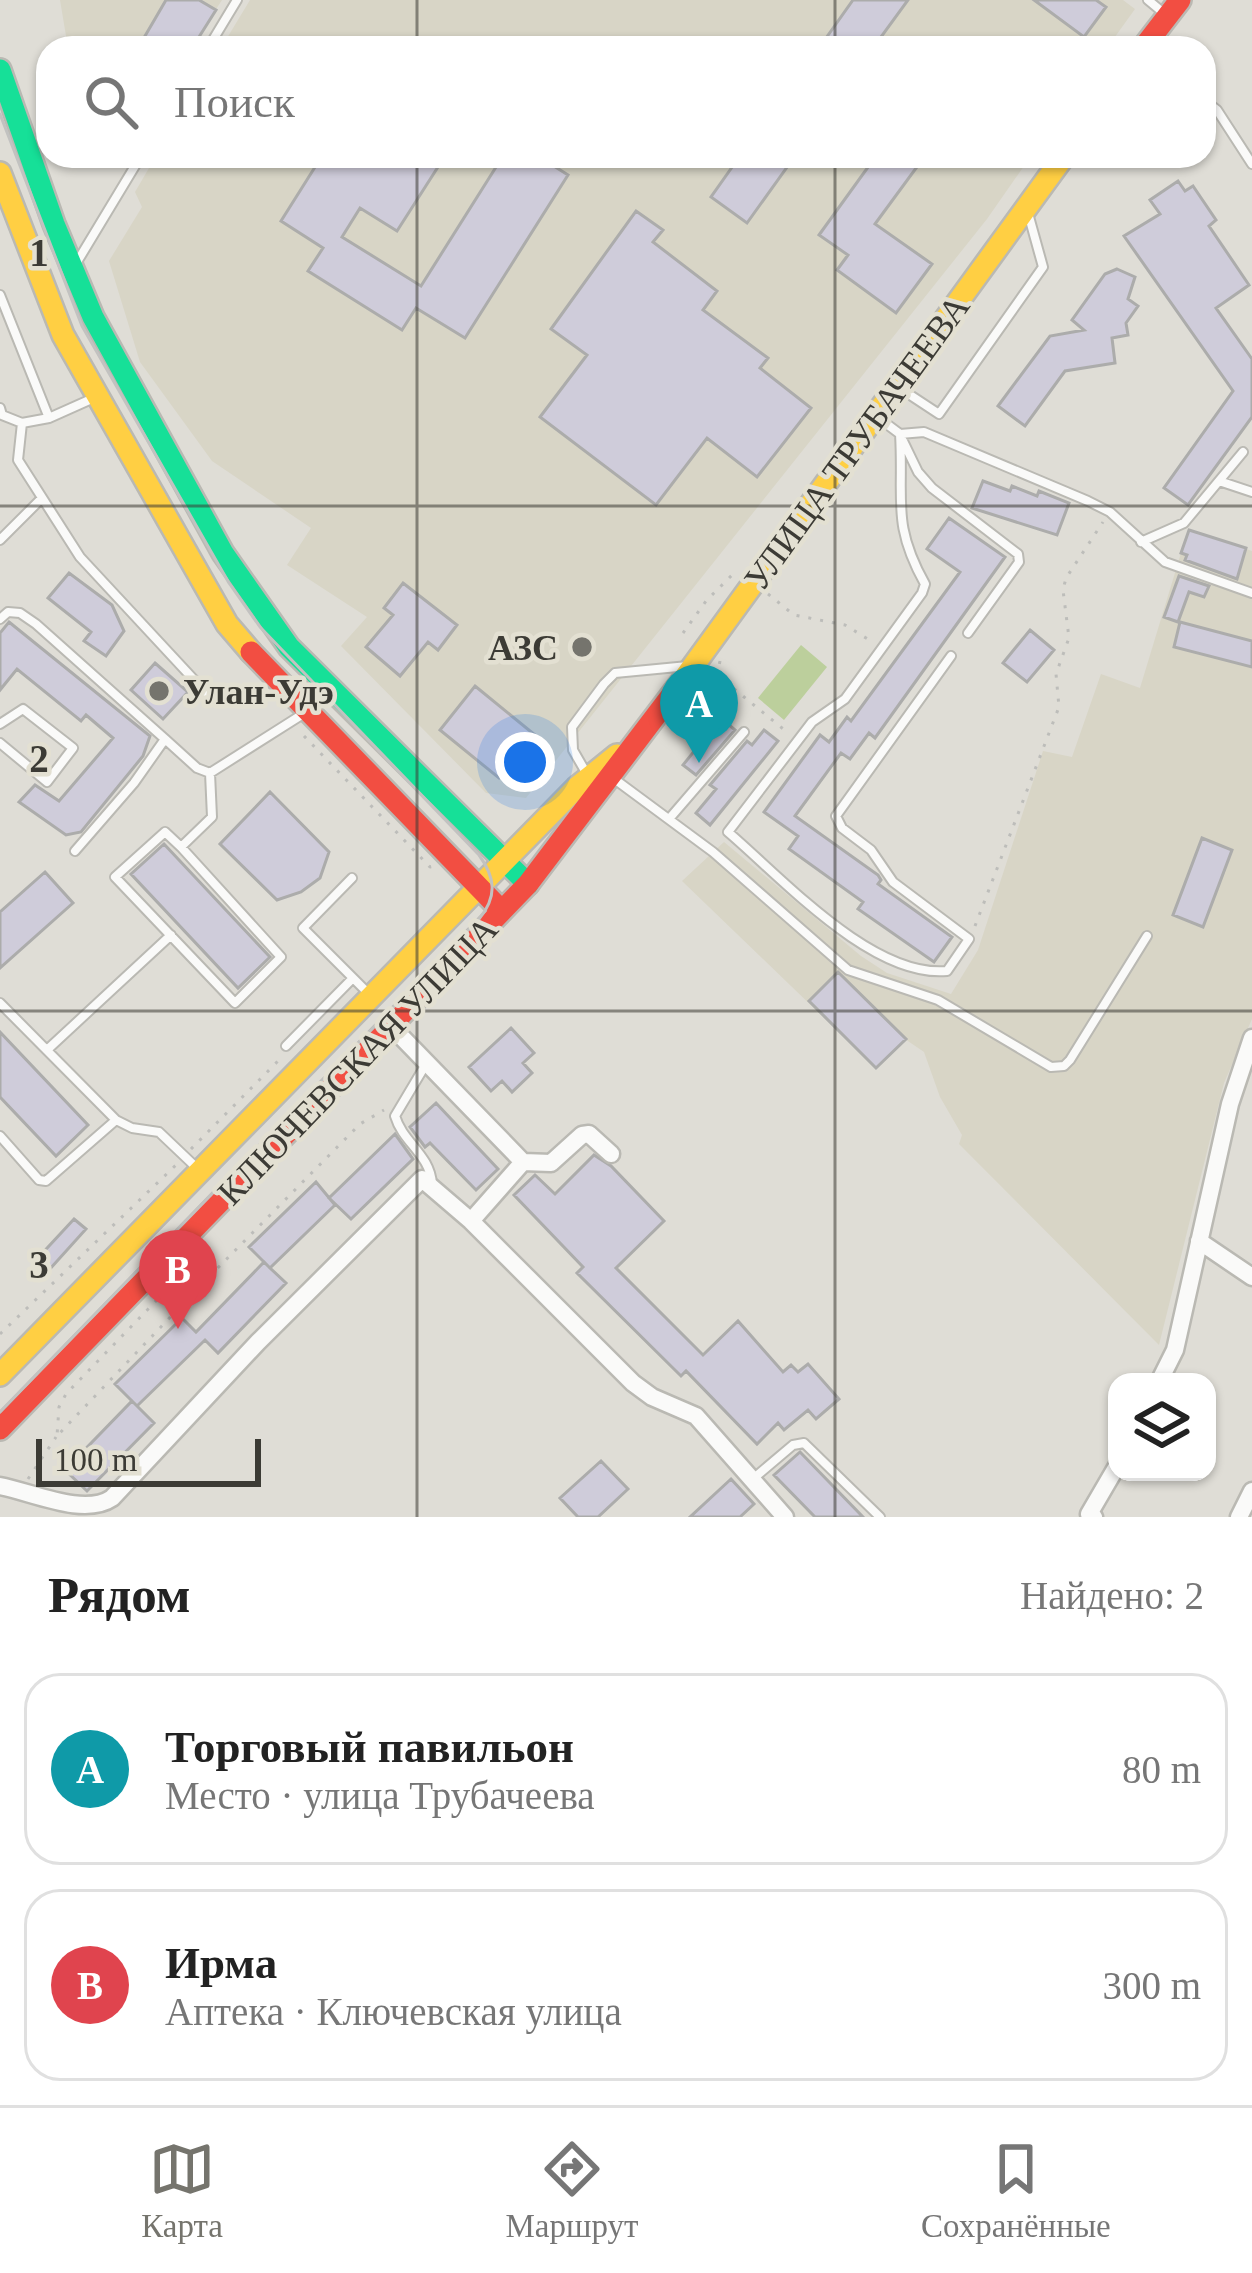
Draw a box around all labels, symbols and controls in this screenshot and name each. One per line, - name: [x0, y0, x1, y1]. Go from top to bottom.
- search box: [36, 36, 1216, 168]
- icon: search: [78, 69, 144, 135]
- text: Поиск: [174, 77, 295, 127]
- text: 1: [29, 231, 49, 274]
- street label: УЛИЦА ТРУБАЧЕЕВА: [736, 287, 977, 598]
- place label: АЗС: [488, 628, 558, 668]
- marker: АЗС: [569, 634, 595, 660]
- pin: A: [660, 664, 738, 763]
- place label: Улан-Удэ: [183, 672, 334, 712]
- marker: Улан-Удэ: [146, 678, 172, 704]
- your location: [495, 732, 555, 792]
- text: 2: [29, 737, 49, 780]
- street label: КЛЮЧЕВСКАЯ УЛИЦА: [210, 909, 506, 1213]
- pin: B: [139, 1230, 217, 1329]
- text: 3: [29, 1243, 49, 1286]
- map controls: [1108, 1373, 1216, 1481]
- button: layers: [1108, 1373, 1216, 1481]
- scale bar: [36, 1433, 261, 1486]
- text: 100 m: [54, 1442, 137, 1478]
- text: Рядом: [48, 1567, 191, 1623]
- text: Найдено: 2: [1020, 1574, 1204, 1617]
- text: Торговый павильон: [165, 1722, 574, 1772]
- text: A: [76, 1748, 104, 1791]
- text: 80 m: [1122, 1748, 1201, 1791]
- text: Место · улица Трубачеева: [165, 1774, 595, 1817]
- text: Ирма: [165, 1938, 277, 1988]
- text: B: [77, 1964, 103, 2007]
- text: 300 m: [1102, 1964, 1201, 2007]
- text: Аптека · Ключевская улица: [165, 1990, 622, 2033]
- tab: Карта: [141, 2136, 223, 2245]
- tab: Маршрут: [506, 2136, 638, 2245]
- tab: Сохранённые: [921, 2136, 1111, 2245]

